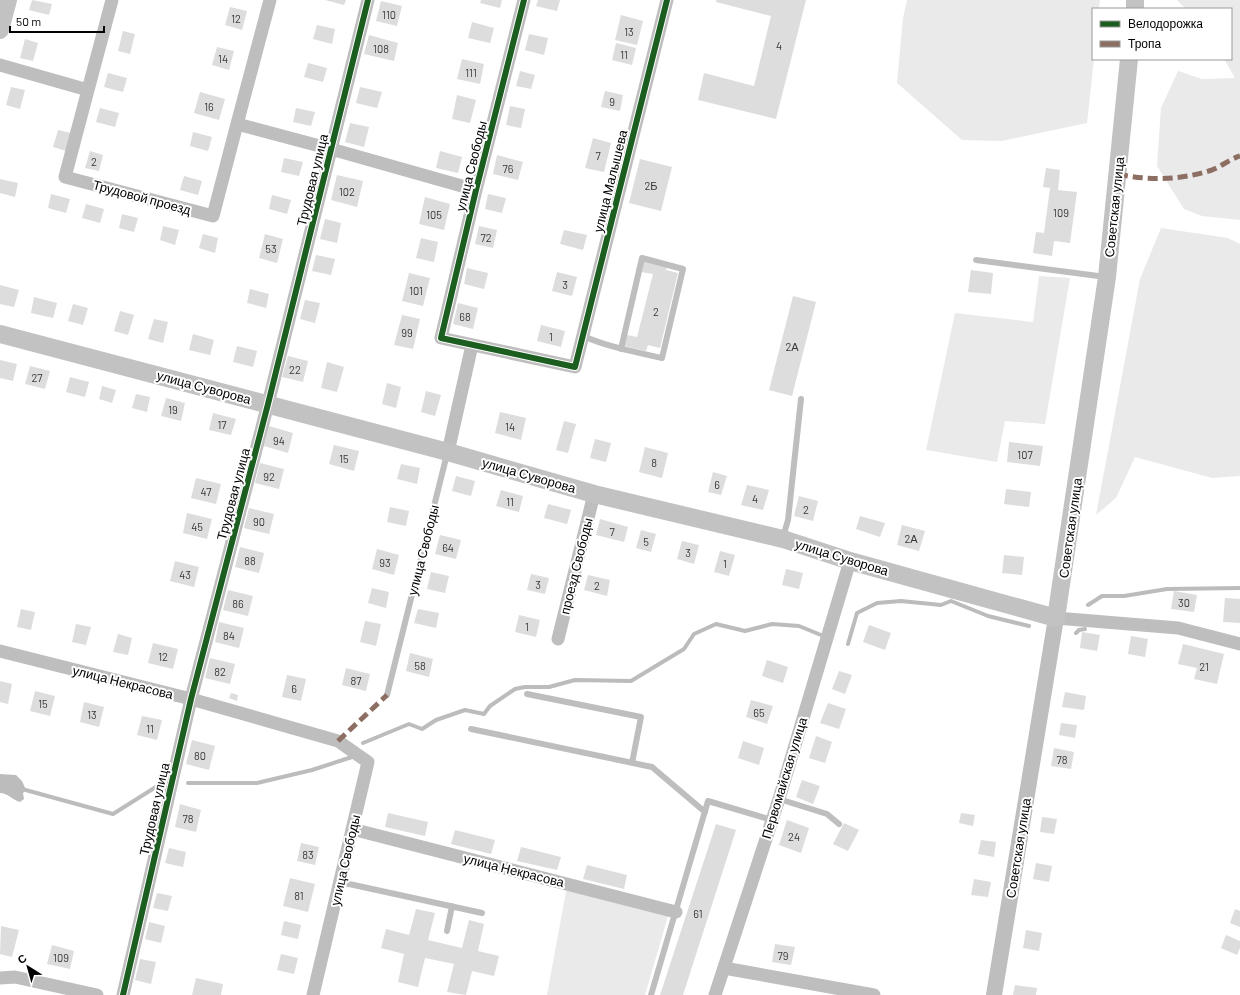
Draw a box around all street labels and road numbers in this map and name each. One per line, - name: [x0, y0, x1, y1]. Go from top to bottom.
- street label: улица Свободы: [452, 119, 490, 213]
- street label: улица Малышева: [590, 127, 631, 234]
- street label: Трудовая улица: [293, 131, 331, 228]
- street label: Советская улица: [1101, 155, 1127, 258]
- street label: Трудовой проезд: [91, 176, 193, 218]
- street label: улица Суворова: [155, 367, 253, 407]
- street label: Трудовая улица: [213, 446, 253, 542]
- street label: улица Суворова: [480, 454, 578, 496]
- street label: Советская улица: [1055, 476, 1085, 579]
- street label: улица Свободы: [404, 503, 442, 597]
- street label: проезд Свободы: [556, 516, 596, 616]
- street label: улица Суворова: [793, 535, 891, 579]
- street label: улица Некрасова: [71, 662, 176, 702]
- street label: Первомайская улица: [758, 715, 810, 841]
- street label: Трудовая улица: [136, 760, 173, 857]
- street label: Советская улица: [1002, 796, 1034, 899]
- street label: улица Свободы: [327, 813, 363, 907]
- street label: улица Некрасова: [462, 850, 567, 890]

